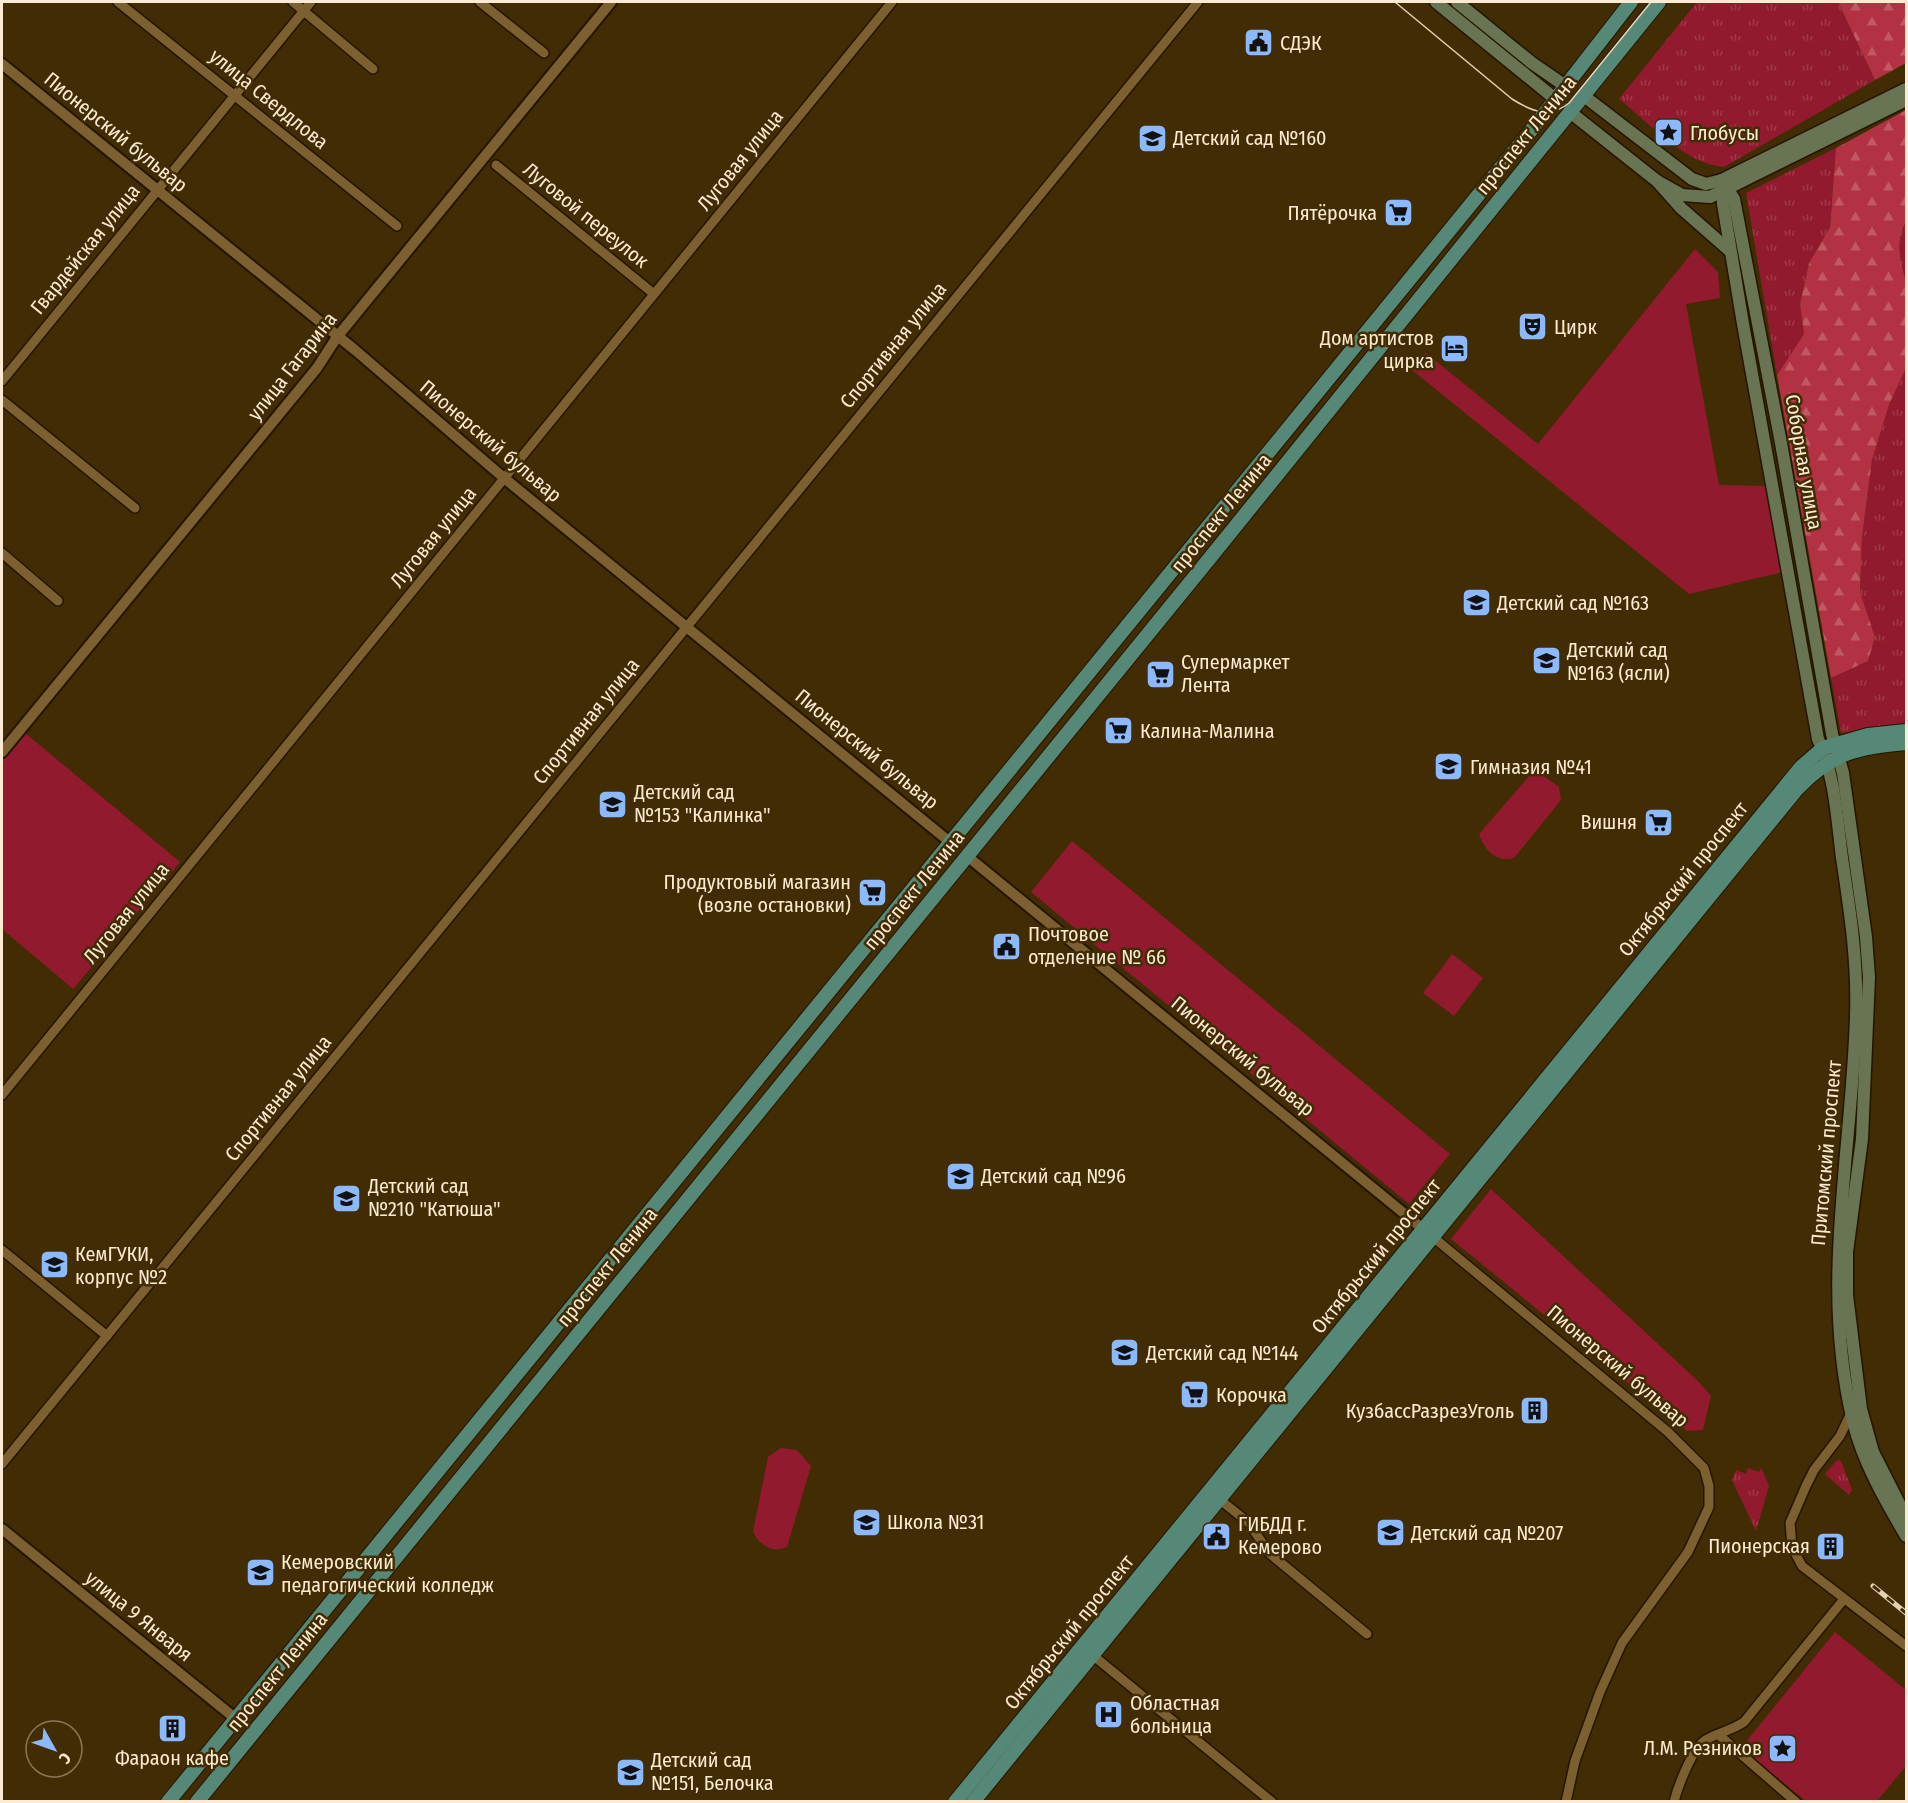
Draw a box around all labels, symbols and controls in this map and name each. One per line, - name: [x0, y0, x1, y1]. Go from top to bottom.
- public building icon: СДЭК: [1243, 27, 1275, 59]
- place label: СДЭК: [1280, 31, 1322, 55]
- street label: улица Свердлова: [205, 44, 333, 154]
- street label: Пионерский бульвар: [39, 67, 193, 197]
- street label: проспект Ленина: [1471, 71, 1581, 199]
- street label: Луговая улица: [692, 105, 788, 215]
- place icon: Глобусы: [1653, 117, 1685, 149]
- place label: Глобусы: [1690, 121, 1759, 145]
- school or university icon: Детский сад №160: [1136, 122, 1168, 154]
- place label: Детский сад №160: [1172, 126, 1326, 150]
- street label: Луговой переулок: [519, 157, 654, 273]
- street label: Гвардейская улица: [25, 179, 145, 319]
- supermarket icon: Пятёрочка: [1382, 197, 1414, 229]
- place label: Пятёрочка: [1288, 201, 1377, 225]
- street label: Спортивная улица: [835, 277, 951, 413]
- street label: улица Гагарина: [242, 307, 342, 425]
- theatre icon: Цирк: [1517, 311, 1549, 343]
- place label: Цирк: [1554, 315, 1597, 339]
- place label: Дом артистов цирка: [1319, 326, 1434, 373]
- hotel icon: Дом артистов цирка: [1439, 333, 1471, 365]
- street label: Пионерский бульвар: [415, 375, 567, 507]
- street label: Соборная улица: [1780, 392, 1828, 532]
- street label: проспект Ленина: [1166, 449, 1276, 577]
- street label: Луговая улица: [385, 482, 481, 592]
- school or university icon: Детский сад №163: [1460, 587, 1492, 619]
- place label: Детский сад №163: [1496, 591, 1649, 615]
- place label: Детский сад №163 (ясли): [1566, 638, 1670, 685]
- school or university icon: Детский сад №163 (ясли): [1530, 645, 1562, 677]
- place label: Супермаркет Лента: [1181, 650, 1290, 697]
- street label: Спортивная улица: [528, 653, 644, 789]
- supermarket icon: Супермаркет Лента: [1144, 658, 1176, 690]
- street label: Пионерский бульвар: [790, 684, 944, 814]
- supermarket icon: Калина-Малина: [1103, 715, 1135, 747]
- place label: Калина-Малина: [1140, 719, 1275, 743]
- school or university icon: Гимназия №41: [1433, 751, 1465, 783]
- place label: Гимназия №41: [1470, 755, 1592, 779]
- place label: Детский сад №153 "Калинка": [633, 780, 771, 827]
- school or university icon: Детский сад №153 "Калинка": [597, 788, 629, 820]
- street label: Октябрьский проспект: [1613, 796, 1753, 961]
- supermarket icon: Вишня: [1642, 806, 1674, 838]
- place label: Вишня: [1580, 810, 1637, 834]
- street label: проспект Ленина: [859, 826, 969, 954]
- street label: Луговая улица: [78, 858, 174, 968]
- place label: Продуктовый магазин (возле остановки): [664, 870, 851, 917]
- supermarket icon: Продуктовый магазин (возле остановки): [856, 877, 888, 909]
- place label: Почтовое отделение № 66: [1028, 922, 1166, 969]
- public building icon: Почтовое отделение № 66: [991, 930, 1023, 962]
- street label: Пионерский бульвар: [1166, 991, 1320, 1121]
- street label: Спортивная улица: [220, 1030, 336, 1166]
- street label: Притомский проспект: [1806, 1058, 1846, 1247]
- school or university icon: Детский сад №96: [944, 1160, 976, 1192]
- place label: Детский сад №96: [980, 1164, 1126, 1188]
- street label: Октябрьский проспект: [1306, 1173, 1446, 1338]
- place label: Детский сад №210 "Катюша": [367, 1174, 501, 1221]
- school or university icon: Детский сад №210 "Катюша": [331, 1182, 363, 1214]
- street label: проспект Ленина: [552, 1203, 662, 1331]
- place label: КемГУКИ, корпус №2: [75, 1242, 167, 1289]
- school or university icon: КемГУКИ, корпус №2: [38, 1249, 70, 1281]
- street label: Пионерский бульвар: [1542, 1300, 1694, 1432]
- school or university icon: Детский сад №144: [1109, 1337, 1141, 1369]
- place label: Детский сад №144: [1145, 1341, 1299, 1365]
- supermarket icon: Корочка: [1179, 1379, 1211, 1411]
- place label: Корочка: [1216, 1383, 1287, 1407]
- building icon: КузбассРазрезУголь: [1519, 1395, 1551, 1427]
- place label: КузбассРазрезУголь: [1346, 1399, 1514, 1423]
- school or university icon: Школа №31: [850, 1506, 882, 1538]
- place label: Школа №31: [887, 1510, 984, 1534]
- place label: ГИБДД г. Кемерово: [1238, 1512, 1322, 1559]
- school or university icon: Детский сад №207: [1374, 1517, 1406, 1549]
- public building icon: ГИБДД г. Кемерово: [1201, 1520, 1233, 1552]
- place label: Детский сад №207: [1410, 1521, 1563, 1545]
- building icon: Пионерская: [1815, 1530, 1847, 1562]
- place label: Пионерская: [1708, 1534, 1810, 1558]
- street label: Октябрьский проспект: [999, 1549, 1139, 1714]
- place label: Кемеровский педагогический колледж: [281, 1550, 494, 1597]
- school or university icon: Кемеровский педагогический колледж: [244, 1557, 276, 1589]
- street label: улица 9 Января: [81, 1565, 197, 1667]
- street label: проспект Ленина: [222, 1608, 332, 1736]
- place label: Областная больница: [1130, 1691, 1220, 1738]
- hospital icon: Областная больница: [1093, 1699, 1125, 1731]
- building icon: Фараон кафе: [156, 1712, 188, 1744]
- north arrow: [24, 1719, 84, 1779]
- place icon: Л.М. Резников: [1767, 1732, 1799, 1764]
- place label: Л.М. Резников: [1644, 1736, 1762, 1760]
- place label: Фараон кафе: [115, 1746, 229, 1770]
- place label: Детский сад №151, Белочка: [650, 1748, 774, 1795]
- text: С: [55, 1749, 75, 1768]
- school or university icon: Детский сад №151, Белочка: [614, 1756, 646, 1788]

